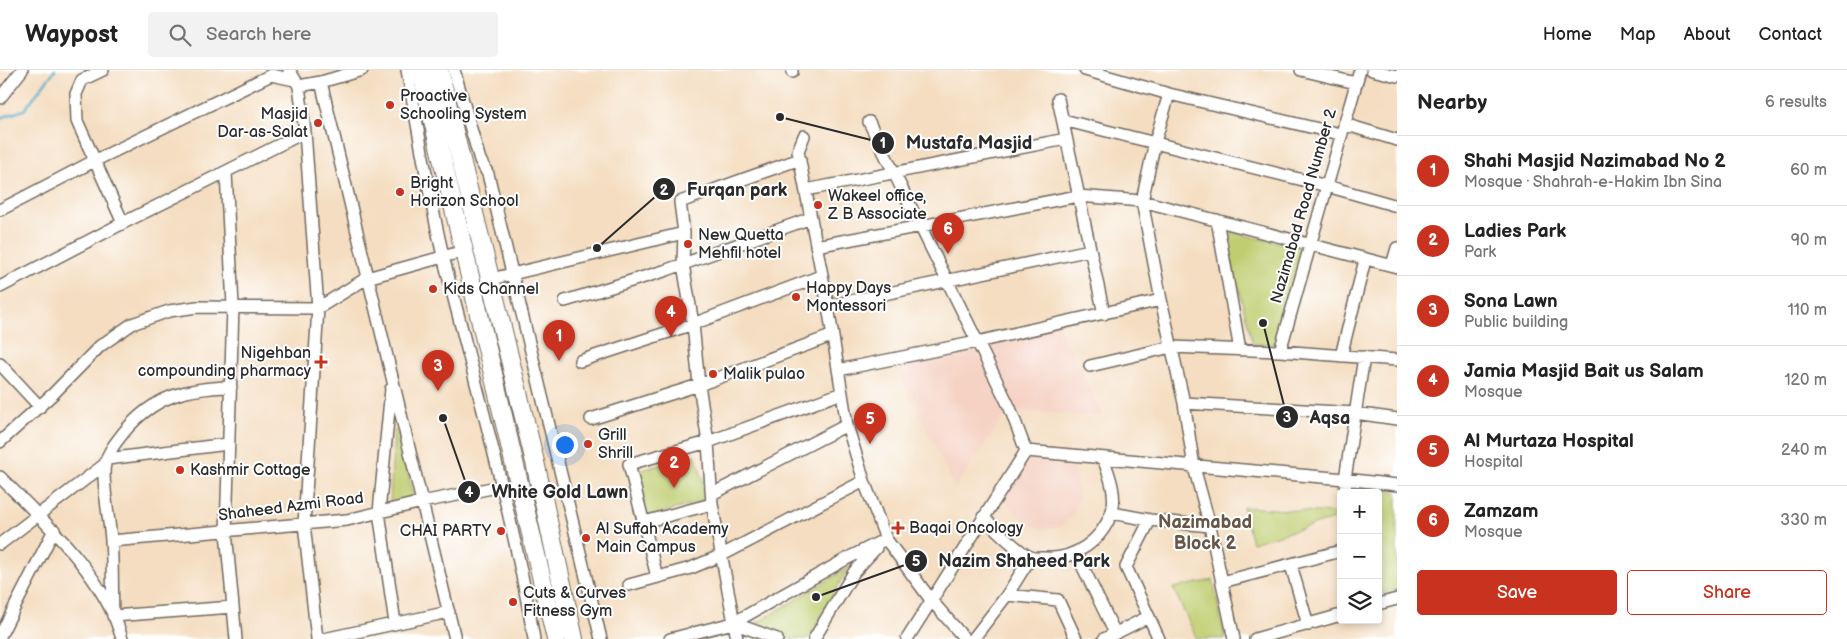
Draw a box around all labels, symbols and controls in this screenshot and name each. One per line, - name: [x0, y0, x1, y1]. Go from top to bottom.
- search box: [148, 12, 498, 57]
- text: Waypost: [25, 20, 118, 49]
- icon: search: [166, 21, 194, 49]
- text: Search here: [206, 23, 311, 46]
- text: Home: [1543, 24, 1592, 45]
- text: Map: [1620, 24, 1656, 45]
- text: About: [1684, 24, 1731, 45]
- text: Contact: [1759, 24, 1822, 45]
- place label: Proactive Schooling System: [400, 87, 527, 124]
- text: Nearby: [1417, 90, 1487, 115]
- text: 6 results: [1765, 93, 1827, 112]
- marker: Proactive Schooling System: [384, 99, 396, 111]
- place label: Masjid Dar-as-Salat: [217, 105, 308, 142]
- street label: Nazimabad Road Number 2: [1267, 106, 1341, 306]
- marker: Masjid Dar-as-Salat: [312, 117, 324, 129]
- callout: Mustafa Masjid: [871, 126, 1042, 159]
- text: Mustafa Masjid: [906, 133, 1032, 154]
- text: 1: [880, 134, 886, 153]
- text: Shahi Masjid Nazimabad No 2: [1464, 150, 1726, 173]
- text: 1: [1430, 161, 1436, 180]
- text: 60 m: [1790, 161, 1827, 180]
- callout: Furqan park: [652, 173, 798, 206]
- text: Mosque · Shahrah-e-Hakim Ibn Sina: [1464, 173, 1722, 192]
- place label: Bright Horizon School: [410, 174, 519, 211]
- text: Furqan park: [687, 180, 788, 201]
- text: 2: [660, 181, 669, 200]
- marker: Bright Horizon School: [394, 186, 406, 198]
- place label: Wakeel office, Z B Associate: [827, 187, 927, 224]
- marker: Wakeel office, Z B Associate: [812, 199, 824, 211]
- pin: 6: [932, 213, 964, 254]
- text: Ladies Park: [1464, 220, 1566, 243]
- place label: New Quetta Mehfil hotel: [698, 226, 784, 263]
- text: 2: [1428, 231, 1438, 250]
- text: 90 m: [1791, 231, 1827, 250]
- marker: New Quetta Mehfil hotel: [682, 238, 694, 250]
- text: Park: [1464, 243, 1496, 262]
- place label: Happy Days Montessori: [806, 279, 891, 316]
- place label: Kids Channel: [443, 280, 539, 299]
- marker: Kids Channel: [427, 283, 439, 295]
- text: Sona Lawn: [1464, 290, 1558, 313]
- marker: Happy Days Montessori: [790, 291, 802, 303]
- pin: 4: [655, 296, 687, 337]
- text: 3: [1428, 301, 1438, 320]
- text: 110 m: [1788, 301, 1827, 320]
- text: Public building: [1464, 313, 1568, 332]
- pin: 1: [543, 320, 575, 361]
- place label: Nigehban compounding pharmacy: [138, 344, 312, 381]
- pin: 3: [422, 350, 454, 391]
- marker: Nigehban compounding pharmacy: [315, 356, 327, 368]
- text: Jamia Masjid Bait us Salam: [1464, 360, 1704, 383]
- place label: Malik pulao: [723, 365, 805, 384]
- marker: Malik pulao: [707, 368, 719, 380]
- text: 4: [1428, 371, 1438, 390]
- text: 120 m: [1784, 371, 1827, 390]
- text: Mosque: [1464, 383, 1523, 402]
- callout: Aqsa: [1275, 401, 1360, 434]
- pin: 5: [854, 403, 886, 444]
- text: 3: [1283, 408, 1292, 427]
- text: Aqsa: [1309, 408, 1350, 429]
- place label: Grill Shrill: [598, 426, 633, 463]
- text: Al Murtaza Hospital: [1464, 430, 1634, 453]
- your location: [552, 432, 578, 458]
- marker: Grill Shrill: [582, 438, 594, 450]
- text: 5: [1428, 441, 1438, 460]
- text: 240 m: [1781, 441, 1827, 460]
- pin: 2: [658, 447, 690, 488]
- text: Hospital: [1464, 453, 1523, 472]
- place label: Kashmir Cottage: [190, 461, 311, 480]
- marker: Kashmir Cottage: [174, 464, 186, 476]
- callout: White Gold Lawn: [457, 475, 638, 508]
- text: White Gold Lawn: [492, 482, 628, 503]
- text: 4: [465, 483, 474, 502]
- street label: Shaheed Azmi Road: [217, 489, 365, 525]
- map controls: [1337, 489, 1382, 624]
- button: +: [1337, 489, 1382, 534]
- text: Zamzam: [1464, 500, 1538, 523]
- text: 6: [1428, 511, 1438, 530]
- text: 330 m: [1780, 511, 1827, 530]
- district label: Nazimabad Block 2: [1158, 512, 1252, 554]
- place label: Baqai Oncology: [909, 519, 1024, 538]
- place label: Al Suffah Academy Main Campus: [596, 520, 729, 557]
- marker: Baqai Oncology: [891, 521, 905, 535]
- place label: CHAI PARTY: [400, 522, 492, 541]
- text: Mosque: [1464, 523, 1523, 542]
- marker: CHAI PARTY: [495, 525, 507, 537]
- marker: Al Suffah Academy Main Campus: [580, 532, 592, 544]
- button: −: [1337, 534, 1382, 579]
- callout: Nazim Shaheed Park: [904, 544, 1120, 577]
- text: Nazim Shaheed Park: [938, 551, 1110, 572]
- text: 5: [912, 552, 921, 571]
- button: Save: [1417, 570, 1617, 615]
- button: Share: [1627, 570, 1827, 615]
- button: layers: [1337, 579, 1382, 624]
- place label: Cuts & Curves Fitness Gym: [523, 584, 626, 621]
- marker: Cuts & Curves Fitness Gym: [507, 596, 519, 608]

